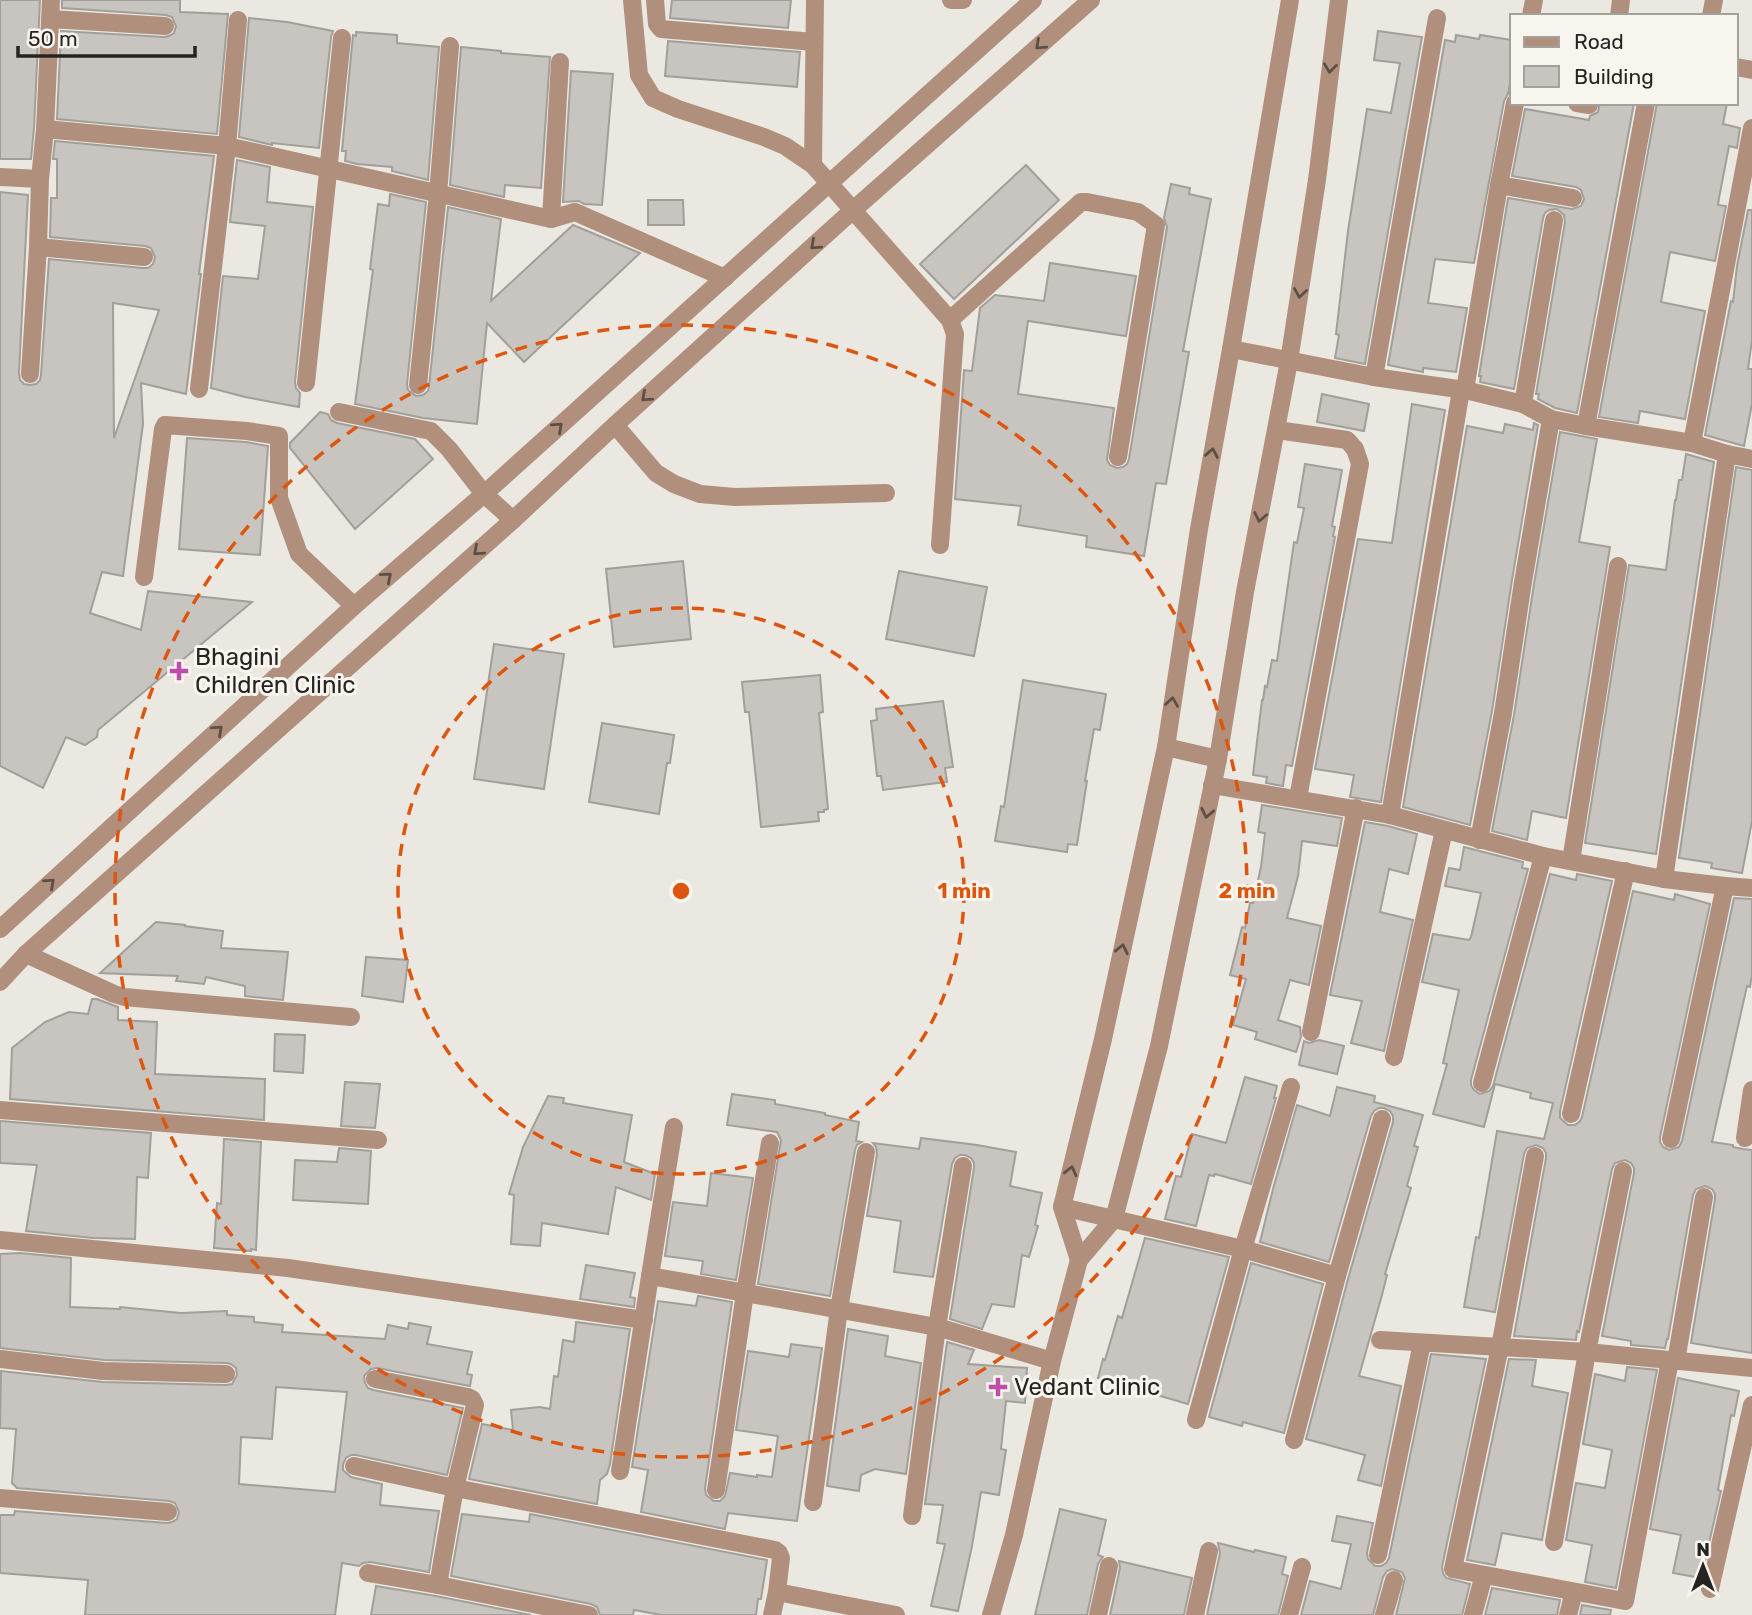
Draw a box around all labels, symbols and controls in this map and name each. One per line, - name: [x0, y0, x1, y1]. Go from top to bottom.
- scale bar: [18, 14, 194, 58]
- legend: [1510, 14, 1738, 105]
- text: 50 m: [28, 26, 78, 51]
- text: Road: [1574, 29, 1624, 54]
- one-way arrow: [1035, 37, 1048, 49]
- one-way arrow: [1323, 62, 1338, 74]
- text: Building: [1574, 64, 1654, 89]
- one-way arrow: [810, 237, 823, 249]
- one-way arrow: [1293, 287, 1308, 299]
- one-way arrow: [641, 389, 654, 402]
- one-way arrow: [550, 423, 563, 435]
- one-way arrow: [1204, 447, 1219, 459]
- one-way arrow: [1253, 511, 1268, 523]
- one-way arrow: [473, 543, 486, 555]
- one-way arrow: [379, 573, 392, 585]
- place label: Bhagini Children Clinic: [195, 643, 356, 699]
- marker: Bhagini Children Clinic: [169, 661, 189, 681]
- one-way arrow: [1164, 696, 1179, 708]
- one-way arrow: [210, 725, 223, 738]
- one-way arrow: [1200, 807, 1215, 819]
- text: 1 min: [937, 878, 991, 903]
- text: 2 min: [1219, 878, 1275, 903]
- one-way arrow: [42, 879, 55, 891]
- centre of rings: [669, 879, 693, 903]
- one-way arrow: [1114, 943, 1129, 955]
- one-way arrow: [1063, 1165, 1077, 1177]
- place label: Vedant Clinic: [1014, 1373, 1160, 1401]
- marker: Vedant Clinic: [988, 1377, 1008, 1397]
- north arrow: [1668, 1531, 1738, 1601]
- text: N: [1696, 1538, 1710, 1561]

